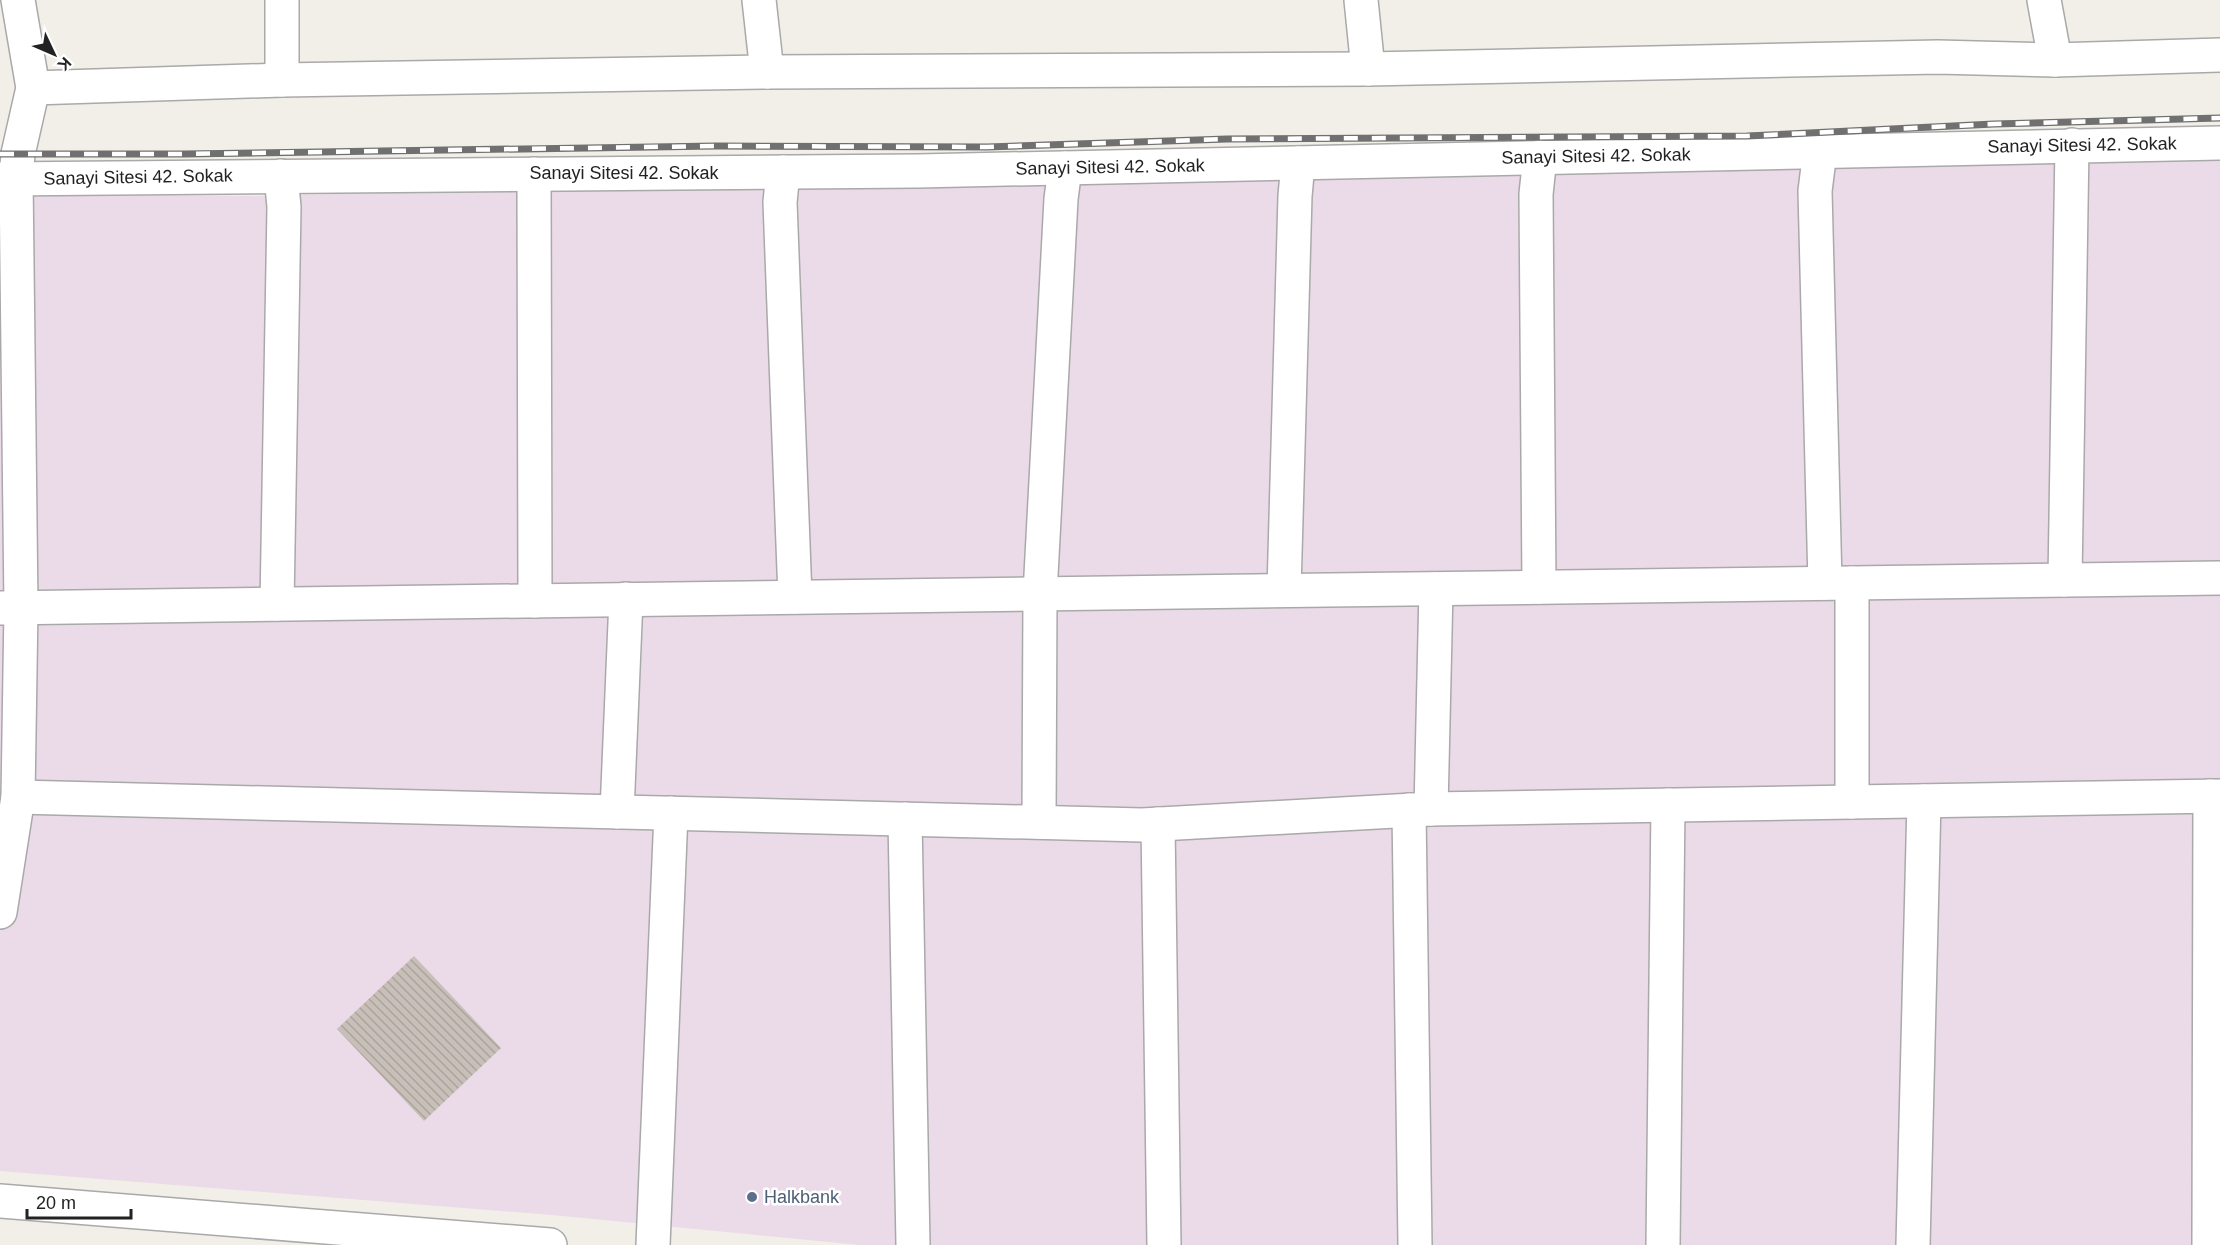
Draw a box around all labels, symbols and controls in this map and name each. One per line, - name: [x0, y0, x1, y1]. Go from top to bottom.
- north arrow: [24, 24, 84, 84]
- text: K: [54, 54, 75, 74]
- street label: Sanayi Sitesi 42. Sokak: [1987, 133, 2178, 157]
- street label: Sanayi Sitesi 42. Sokak: [1501, 144, 1692, 168]
- street label: Sanayi Sitesi 42. Sokak: [1015, 155, 1206, 179]
- street label: Sanayi Sitesi 42. Sokak: [529, 163, 720, 183]
- street label: Sanayi Sitesi 42. Sokak: [43, 165, 234, 189]
- scale bar: [27, 1182, 130, 1220]
- place label: Halkbank: [764, 1187, 840, 1207]
- marker: Halkbank: [745, 1190, 759, 1204]
- text: 20 m: [36, 1193, 76, 1213]

